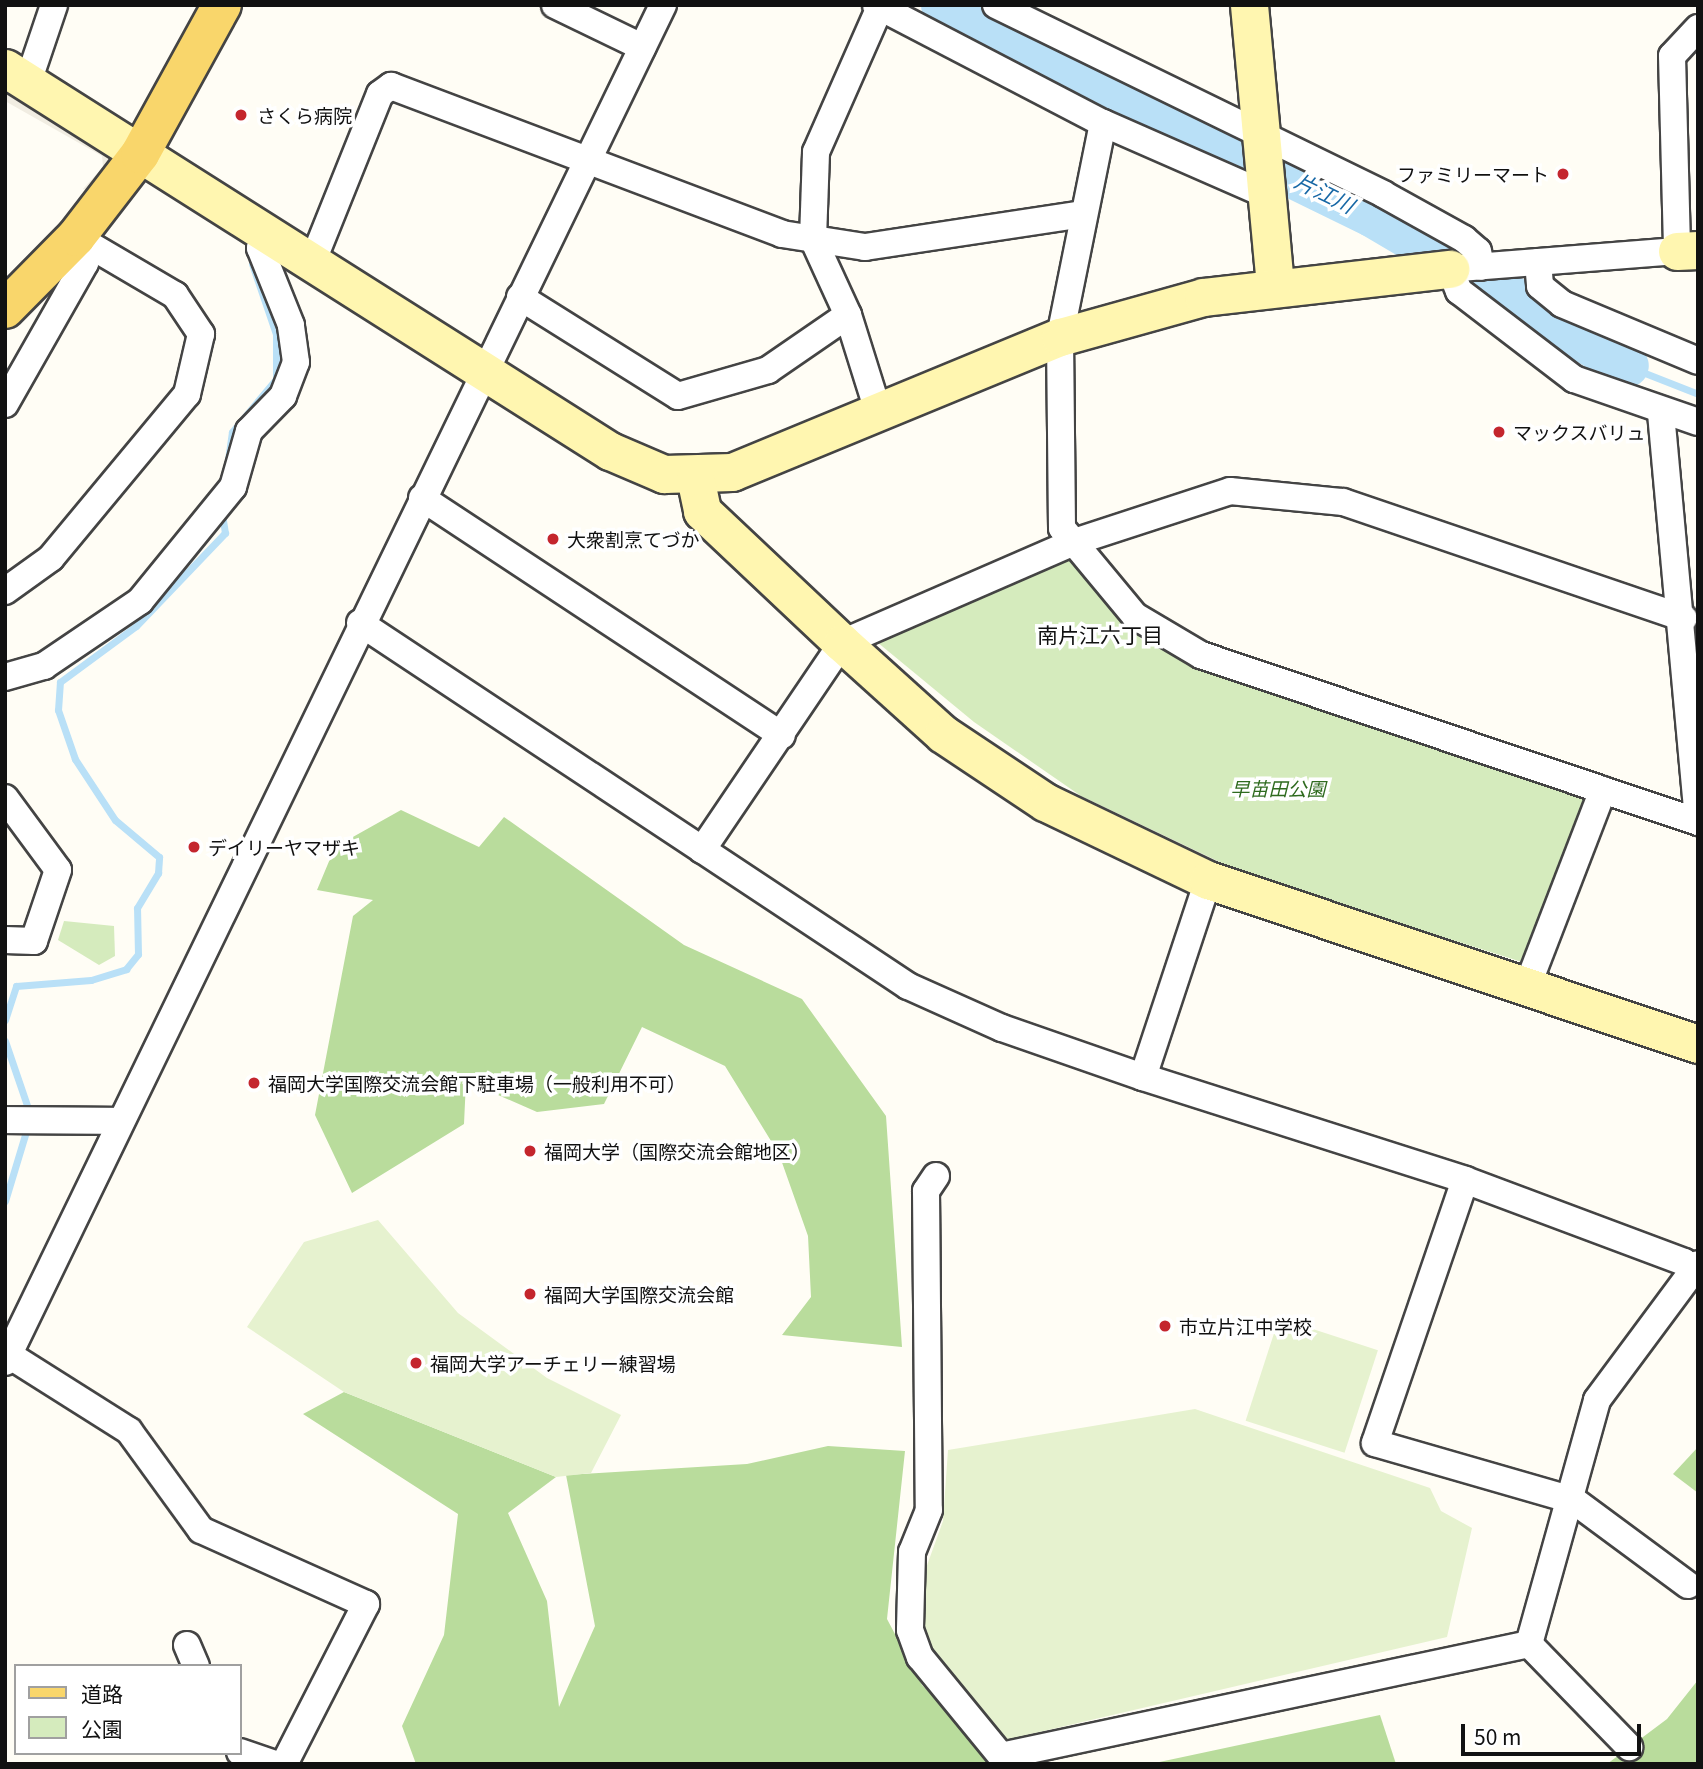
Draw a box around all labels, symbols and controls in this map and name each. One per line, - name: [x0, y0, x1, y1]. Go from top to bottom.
- place label: さくら病院: [257, 104, 352, 126]
- marker: さくら病院: [231, 105, 251, 125]
- place label: ファミリーマート: [1397, 163, 1549, 185]
- marker: ファミリーマート: [1555, 166, 1571, 182]
- water label: 片江川: [1291, 167, 1359, 217]
- place label: マックスバリュ: [1513, 421, 1646, 443]
- marker: マックスバリュ: [1491, 424, 1507, 440]
- place label: 大衆割烹てづか: [567, 528, 700, 550]
- marker: 大衆割烹てづか: [545, 531, 561, 547]
- district label: 南片江六丁目: [1037, 621, 1163, 647]
- park label: 早苗田公園: [1231, 777, 1325, 799]
- place label: デイリーヤマザキ: [208, 836, 360, 858]
- marker: デイリーヤマザキ: [186, 839, 202, 855]
- place label: 福岡大学国際交流会館下駐車場（一般利用不可）: [268, 1072, 686, 1094]
- marker: 福岡大学国際交流会館下駐車場（一般利用不可）: [246, 1075, 262, 1091]
- place label: 福岡大学（国際交流会館地区）: [544, 1140, 810, 1162]
- marker: 福岡大学（国際交流会館地区）: [522, 1143, 538, 1159]
- place label: 福岡大学国際交流会館: [544, 1283, 734, 1305]
- marker: 福岡大学国際交流会館: [522, 1286, 538, 1302]
- place label: 市立片江中学校: [1179, 1315, 1312, 1337]
- marker: 市立片江中学校: [1157, 1318, 1173, 1334]
- place label: 福岡大学アーチェリー練習場: [430, 1352, 676, 1374]
- marker: 福岡大学アーチェリー練習場: [408, 1355, 424, 1371]
- legend: [14, 1664, 242, 1755]
- text: 道路: [81, 1678, 123, 1708]
- scale bar: [1465, 1710, 1645, 1754]
- text: 公園: [81, 1713, 123, 1743]
- text: 50 m: [1474, 1721, 1521, 1751]

